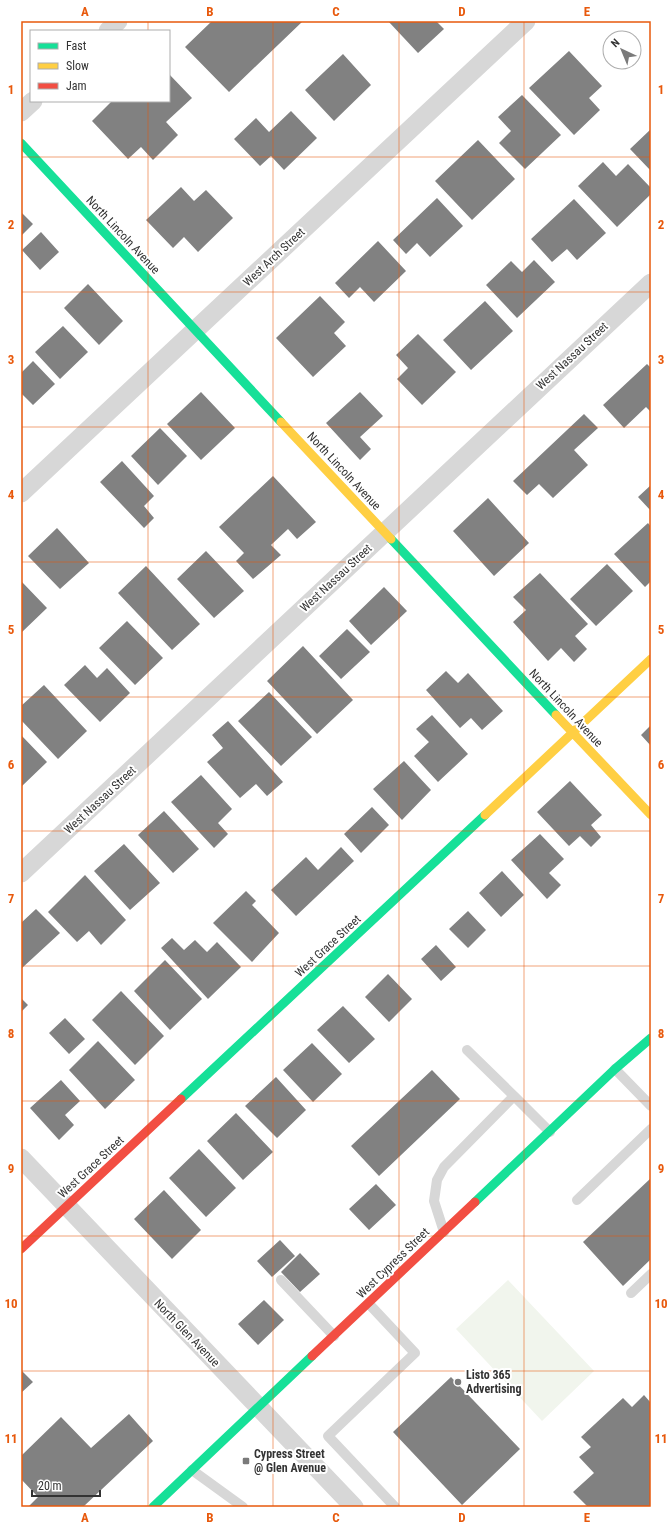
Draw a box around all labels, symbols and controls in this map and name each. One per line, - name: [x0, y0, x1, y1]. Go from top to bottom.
- text: A: [81, 4, 89, 19]
- text: B: [206, 4, 214, 19]
- text: C: [332, 4, 340, 19]
- text: D: [458, 4, 466, 19]
- text: E: [584, 4, 591, 19]
- legend: [30, 30, 170, 102]
- north arrow: [602, 30, 642, 70]
- text: N: [608, 36, 623, 50]
- text: Fast: [66, 39, 87, 53]
- text: Slow: [66, 59, 89, 73]
- text: Jam: [66, 79, 87, 93]
- text: 1: [8, 82, 14, 97]
- text: 1: [658, 82, 664, 97]
- street label: North Lincoln Avenue: [83, 193, 163, 277]
- text: 2: [8, 217, 15, 232]
- text: 2: [658, 217, 665, 232]
- street label: West Arch Street: [240, 225, 308, 289]
- street label: West Nassau Street: [533, 319, 611, 393]
- text: 3: [8, 352, 14, 367]
- text: 3: [658, 352, 664, 367]
- street label: North Lincoln Avenue: [304, 429, 384, 513]
- text: 4: [8, 487, 15, 502]
- text: 4: [658, 487, 665, 502]
- street label: West Nassau Street: [297, 541, 375, 615]
- text: 5: [8, 622, 15, 637]
- text: 5: [658, 622, 665, 637]
- street label: North Lincoln Avenue: [526, 666, 606, 750]
- text: 6: [8, 757, 15, 772]
- text: 6: [658, 757, 665, 772]
- street label: West Nassau Street: [61, 763, 139, 837]
- text: 7: [8, 891, 15, 906]
- text: 7: [658, 891, 665, 906]
- street label: West Grace Street: [292, 912, 364, 980]
- text: 8: [8, 1026, 14, 1041]
- text: 8: [658, 1026, 664, 1041]
- street label: West Grace Street: [55, 1133, 127, 1201]
- text: 9: [8, 1161, 14, 1176]
- text: 9: [658, 1161, 664, 1176]
- street label: West Cypress Street: [354, 1225, 432, 1301]
- text: 10: [4, 1296, 18, 1311]
- street label: North Glen Avenue: [151, 1296, 223, 1370]
- text: 10: [654, 1296, 668, 1311]
- place label: Listo 365 Advertising: [466, 1368, 522, 1396]
- marker: Listo 365 Advertising: [453, 1377, 463, 1387]
- text: 11: [4, 1431, 18, 1446]
- text: 11: [654, 1431, 668, 1446]
- place label: Cypress Street @ Glen Avenue: [254, 1447, 326, 1475]
- marker: Cypress Street @ Glen Avenue: [241, 1456, 251, 1466]
- scale bar: [32, 1472, 100, 1498]
- text: 20 m: [38, 1479, 62, 1493]
- text: A: [81, 1510, 89, 1525]
- text: B: [206, 1510, 214, 1525]
- text: C: [332, 1510, 340, 1525]
- text: D: [458, 1510, 466, 1525]
- text: E: [584, 1510, 591, 1525]

